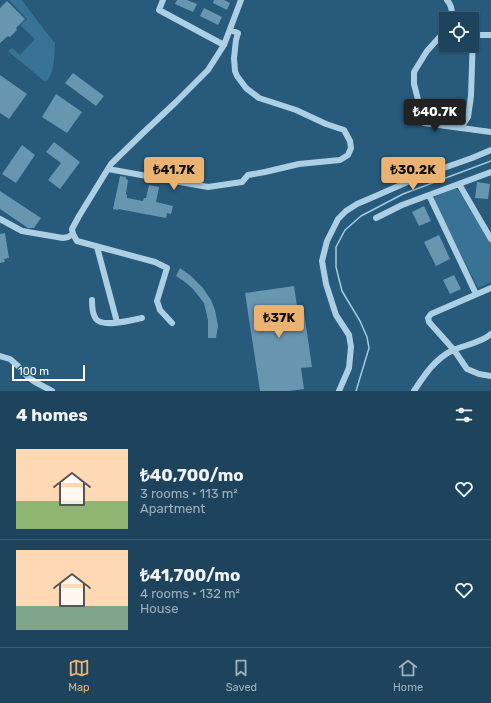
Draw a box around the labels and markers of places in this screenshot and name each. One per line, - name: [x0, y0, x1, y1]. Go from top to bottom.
- pin: ₺40.7K: [402, 99, 468, 133]
- pin: ₺41.7K: [141, 157, 207, 191]
- pin: ₺30.2K: [380, 157, 446, 191]
- pin: ₺37K: [255, 305, 303, 339]

